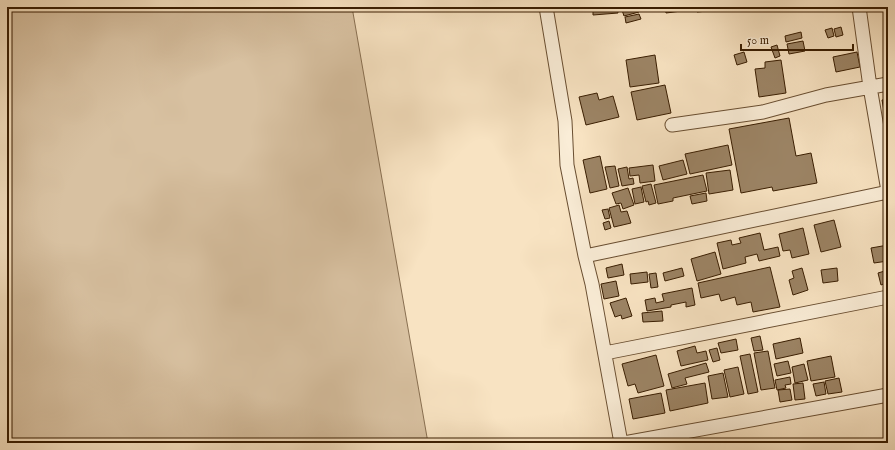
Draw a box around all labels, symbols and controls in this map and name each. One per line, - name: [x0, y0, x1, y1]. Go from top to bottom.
- scale bar: [741, 26, 853, 52]
- text: 50 m: [747, 33, 769, 48]

